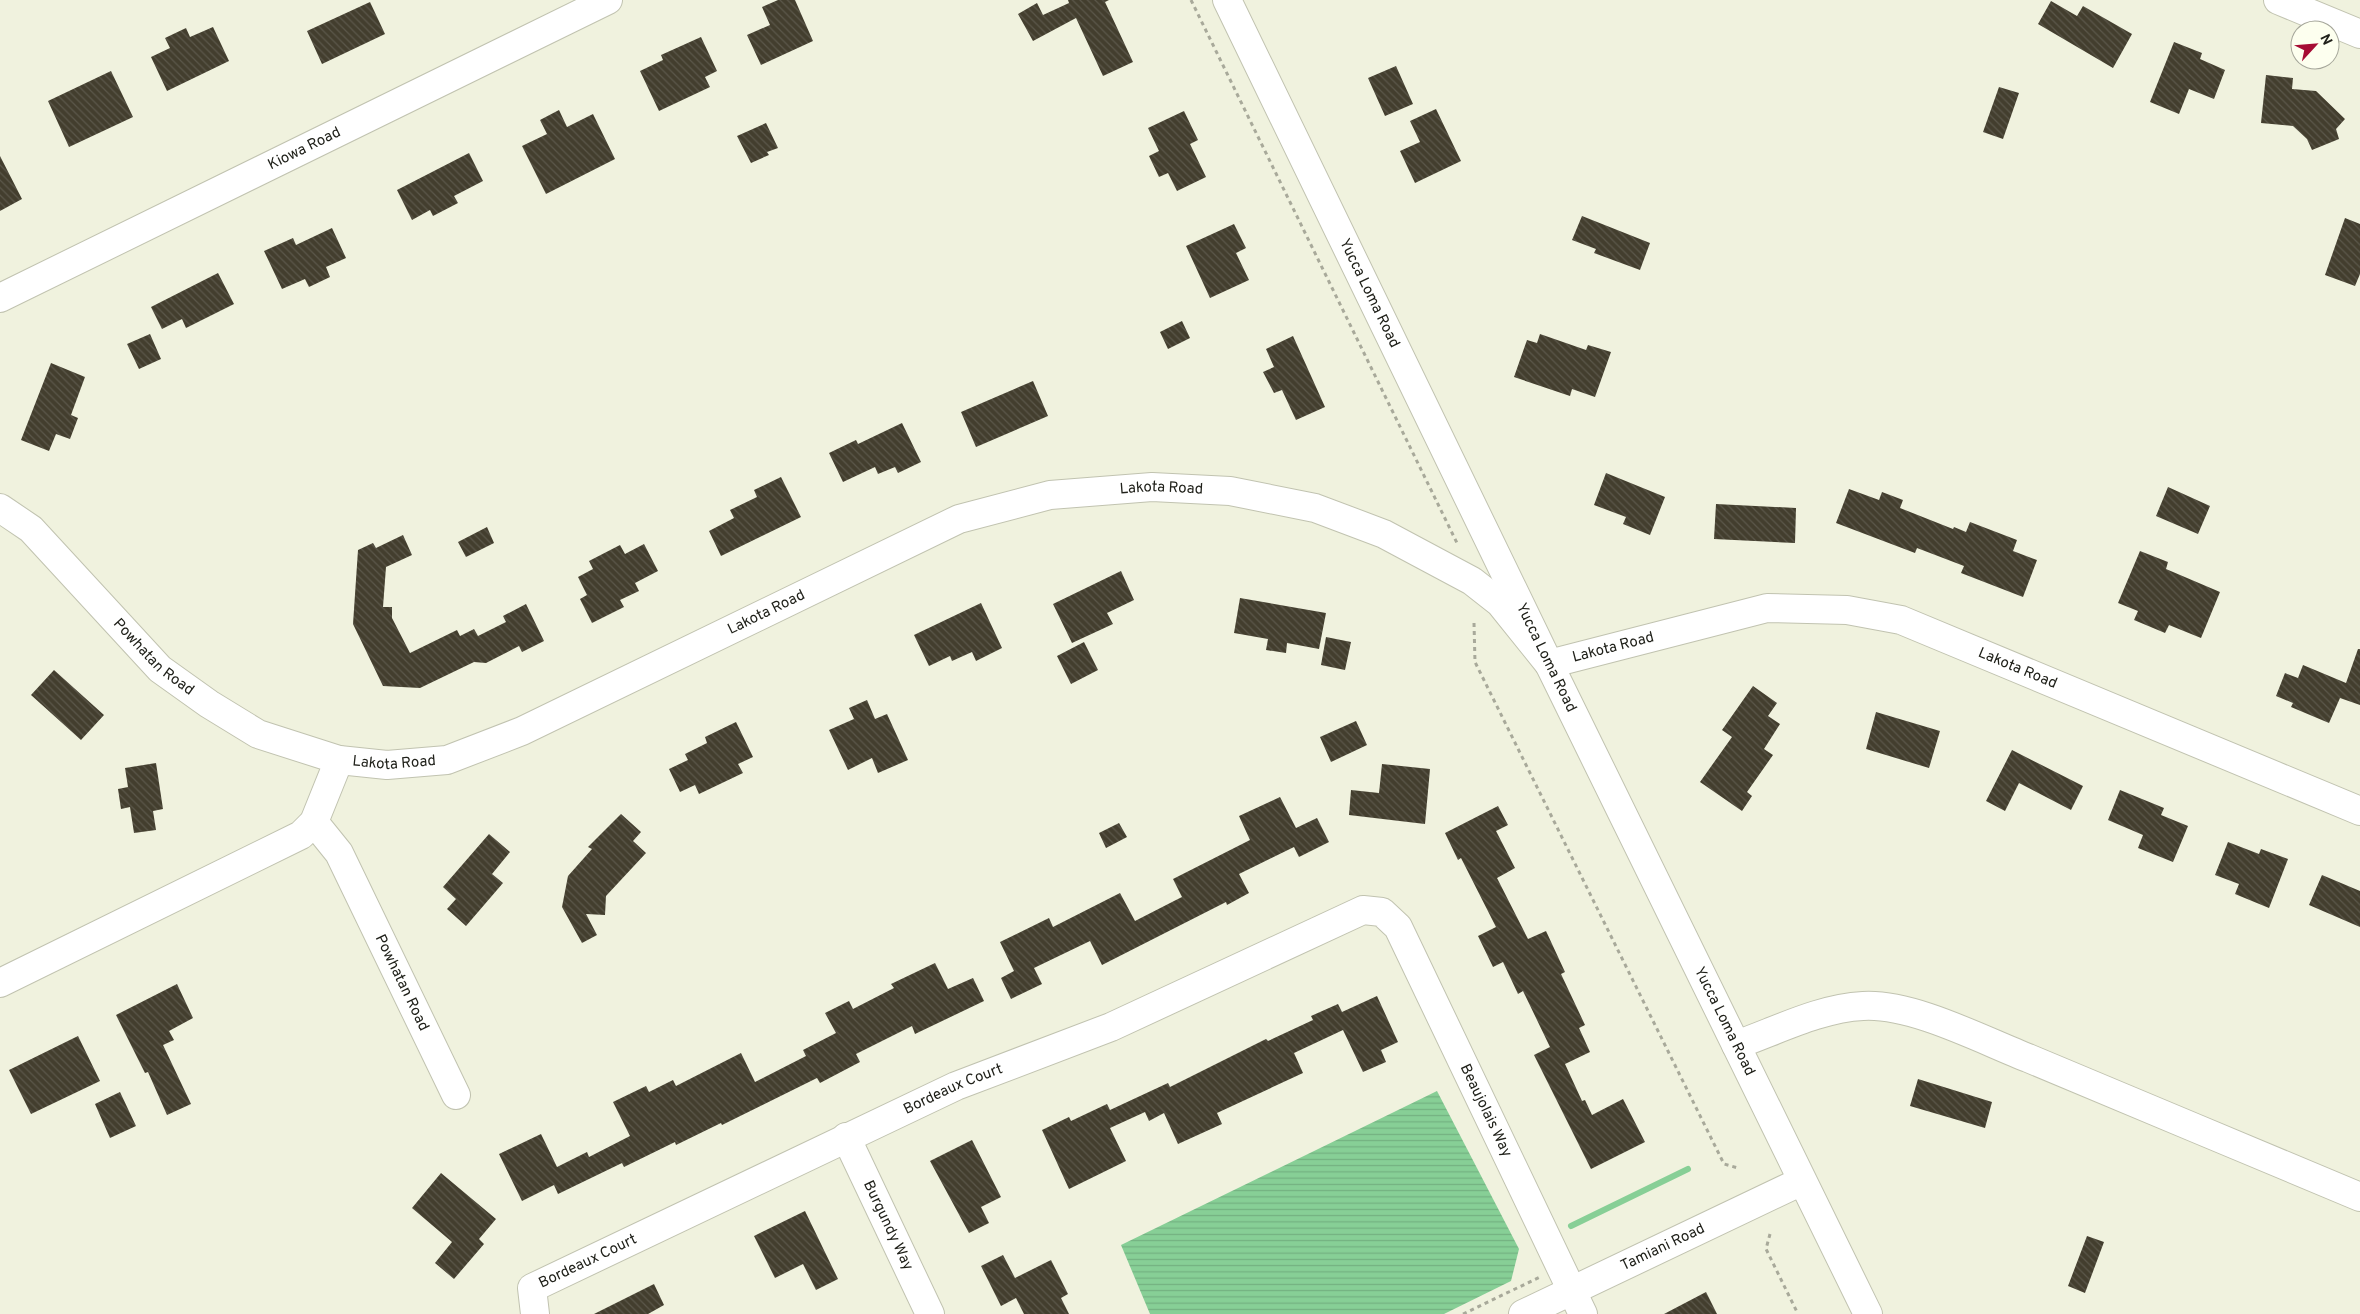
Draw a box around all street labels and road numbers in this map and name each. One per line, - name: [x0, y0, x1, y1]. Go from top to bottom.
- street label: Kiowa Road: [265, 123, 344, 175]
- street label: Yucca Loma Road: [1335, 236, 1404, 351]
- street label: Lakota Road: [1119, 477, 1204, 499]
- street label: Lakota Road: [725, 586, 808, 639]
- street label: Yucca Loma Road: [1511, 600, 1581, 715]
- street label: Powhatan Road: [109, 615, 198, 700]
- street label: Lakota Road: [1570, 628, 1656, 667]
- street label: Lakota Road: [1975, 644, 2060, 693]
- street label: Lakota Road: [352, 751, 437, 775]
- street label: Powhatan Road: [370, 931, 433, 1034]
- street label: Yucca Loma Road: [1690, 964, 1759, 1079]
- street label: Bordeaux Court: [900, 1060, 1006, 1119]
- street label: Beaujolais Way: [1455, 1061, 1516, 1160]
- street label: Burgundy Way: [859, 1178, 917, 1274]
- street label: Tamiani Road: [1618, 1219, 1708, 1275]
- street label: Bordeaux Court: [536, 1230, 640, 1293]

